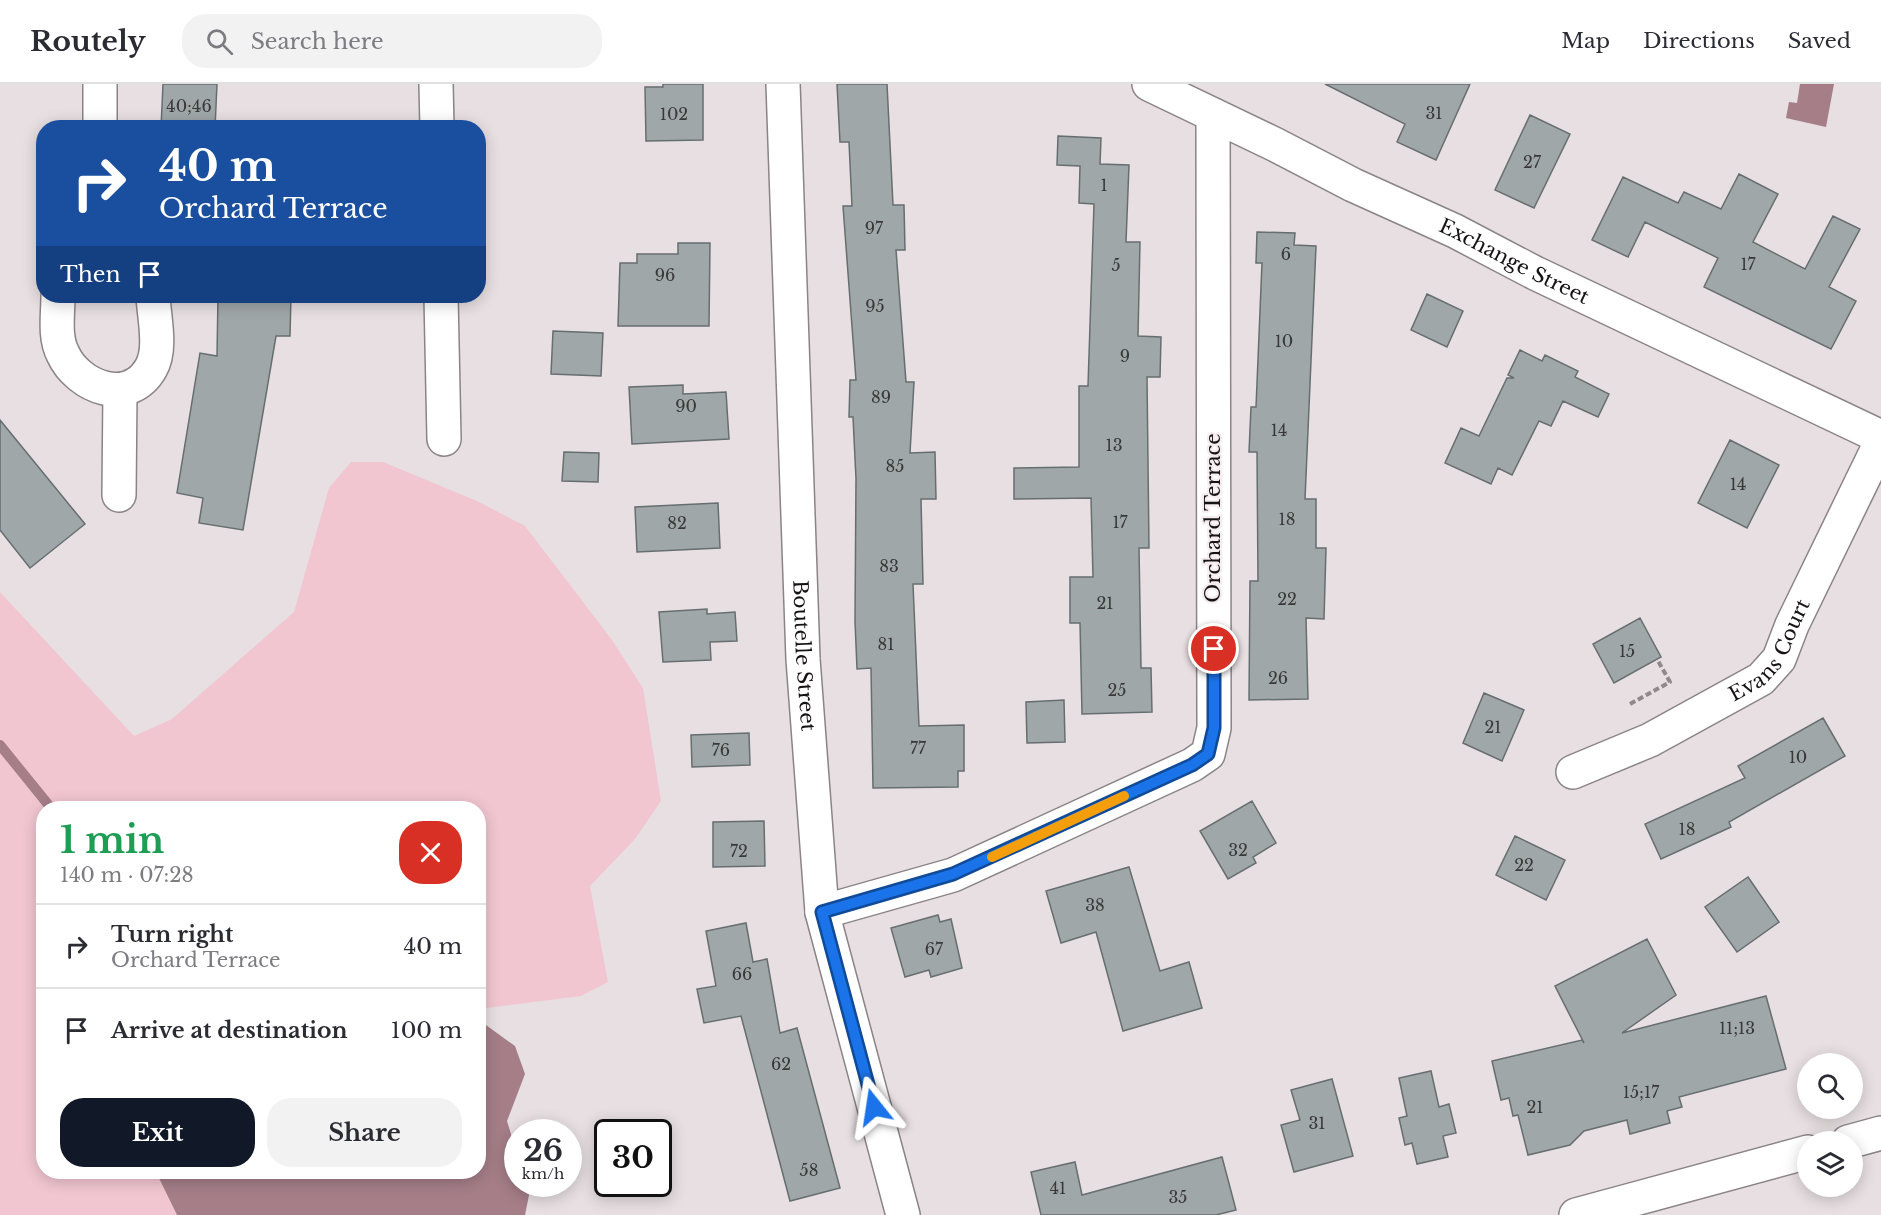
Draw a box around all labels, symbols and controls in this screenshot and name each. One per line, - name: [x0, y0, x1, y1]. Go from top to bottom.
- search box: [182, 14, 602, 68]
- text: Routely: [30, 24, 146, 59]
- icon: search: [203, 25, 236, 58]
- text: Search here: [251, 28, 384, 55]
- text: Map: [1561, 28, 1610, 54]
- text: Directions: [1643, 28, 1755, 54]
- text: Saved: [1788, 28, 1851, 54]
- house number: 40;46: [166, 96, 212, 116]
- house number: 31: [1426, 103, 1443, 123]
- house number: 102: [660, 104, 688, 124]
- text: 40 m: [159, 140, 276, 192]
- icon: right: [60, 144, 138, 222]
- house number: 27: [1523, 152, 1542, 172]
- house number: 1: [1100, 175, 1108, 195]
- text: Orchard Terrace: [159, 192, 388, 225]
- street label: Exchange Street: [1435, 213, 1593, 309]
- house number: 97: [865, 218, 884, 238]
- house number: 6: [1281, 244, 1291, 264]
- house number: 17: [1740, 254, 1757, 274]
- house number: 5: [1111, 255, 1121, 275]
- icon: arrive: [133, 258, 166, 291]
- text: Then: [60, 261, 121, 288]
- house number: 96: [655, 265, 675, 285]
- house number: 95: [865, 296, 885, 316]
- house number: 10: [1275, 331, 1293, 351]
- house number: 9: [1120, 346, 1130, 366]
- house number: 89: [871, 387, 891, 407]
- house number: 90: [675, 396, 697, 416]
- house number: 14: [1271, 420, 1287, 440]
- street label: Orchard Terrace: [1201, 433, 1225, 603]
- house number: 13: [1106, 435, 1123, 455]
- house number: 85: [886, 456, 904, 476]
- house number: 14: [1730, 474, 1746, 494]
- house number: 18: [1279, 509, 1295, 529]
- house number: 17: [1112, 512, 1129, 532]
- house number: 82: [667, 513, 687, 533]
- house number: 83: [879, 556, 899, 576]
- street label: Boutelle Street: [788, 580, 820, 732]
- house number: 22: [1277, 589, 1297, 609]
- house number: 21: [1097, 593, 1114, 613]
- street label: Evans Court: [1725, 595, 1815, 706]
- pin: [1188, 623, 1239, 674]
- icon: arrive: [1197, 632, 1230, 665]
- house number: 81: [878, 634, 894, 654]
- house number: 15: [1619, 641, 1635, 661]
- house number: 26: [1268, 668, 1288, 688]
- house number: 25: [1108, 680, 1126, 700]
- house number: 21: [1485, 717, 1502, 737]
- house number: 77: [910, 738, 927, 758]
- house number: 76: [712, 740, 730, 760]
- house number: 10: [1789, 747, 1807, 767]
- text: 1 min: [60, 818, 164, 863]
- house number: 18: [1679, 819, 1695, 839]
- button: close: [399, 821, 462, 884]
- house number: 32: [1228, 840, 1248, 860]
- house number: 72: [730, 841, 748, 861]
- house number: 22: [1514, 855, 1534, 875]
- text: 140 m · 07:28: [60, 863, 194, 887]
- house number: 38: [1085, 895, 1105, 915]
- text: Turn right: [111, 921, 233, 948]
- icon: right: [60, 930, 93, 963]
- text: 40 m: [404, 933, 462, 960]
- house number: 67: [925, 939, 944, 959]
- text: Orchard Terrace: [111, 948, 280, 972]
- house number: 66: [732, 964, 752, 984]
- icon: arrive: [60, 1014, 93, 1047]
- text: Arrive at destination: [111, 1017, 348, 1044]
- text: 100 m: [391, 1017, 462, 1044]
- house number: 11;13: [1719, 1018, 1755, 1038]
- map controls: [1797, 1053, 1863, 1197]
- button: search: [1797, 1053, 1863, 1119]
- house number: 62: [771, 1054, 791, 1074]
- position arrow: [842, 1075, 906, 1139]
- house number: 15;17: [1623, 1082, 1660, 1102]
- house number: 21: [1527, 1097, 1544, 1117]
- button: Exit: [60, 1098, 255, 1167]
- button: Share: [267, 1098, 462, 1167]
- house number: 31: [1309, 1113, 1326, 1133]
- speed limit sign: 30: [594, 1119, 672, 1197]
- button: layers: [1797, 1131, 1863, 1197]
- text: 26: [523, 1132, 563, 1169]
- house number: 58: [800, 1160, 818, 1180]
- text: km/h: [522, 1164, 564, 1183]
- house number: 41: [1050, 1178, 1066, 1198]
- house number: 35: [1169, 1187, 1187, 1207]

